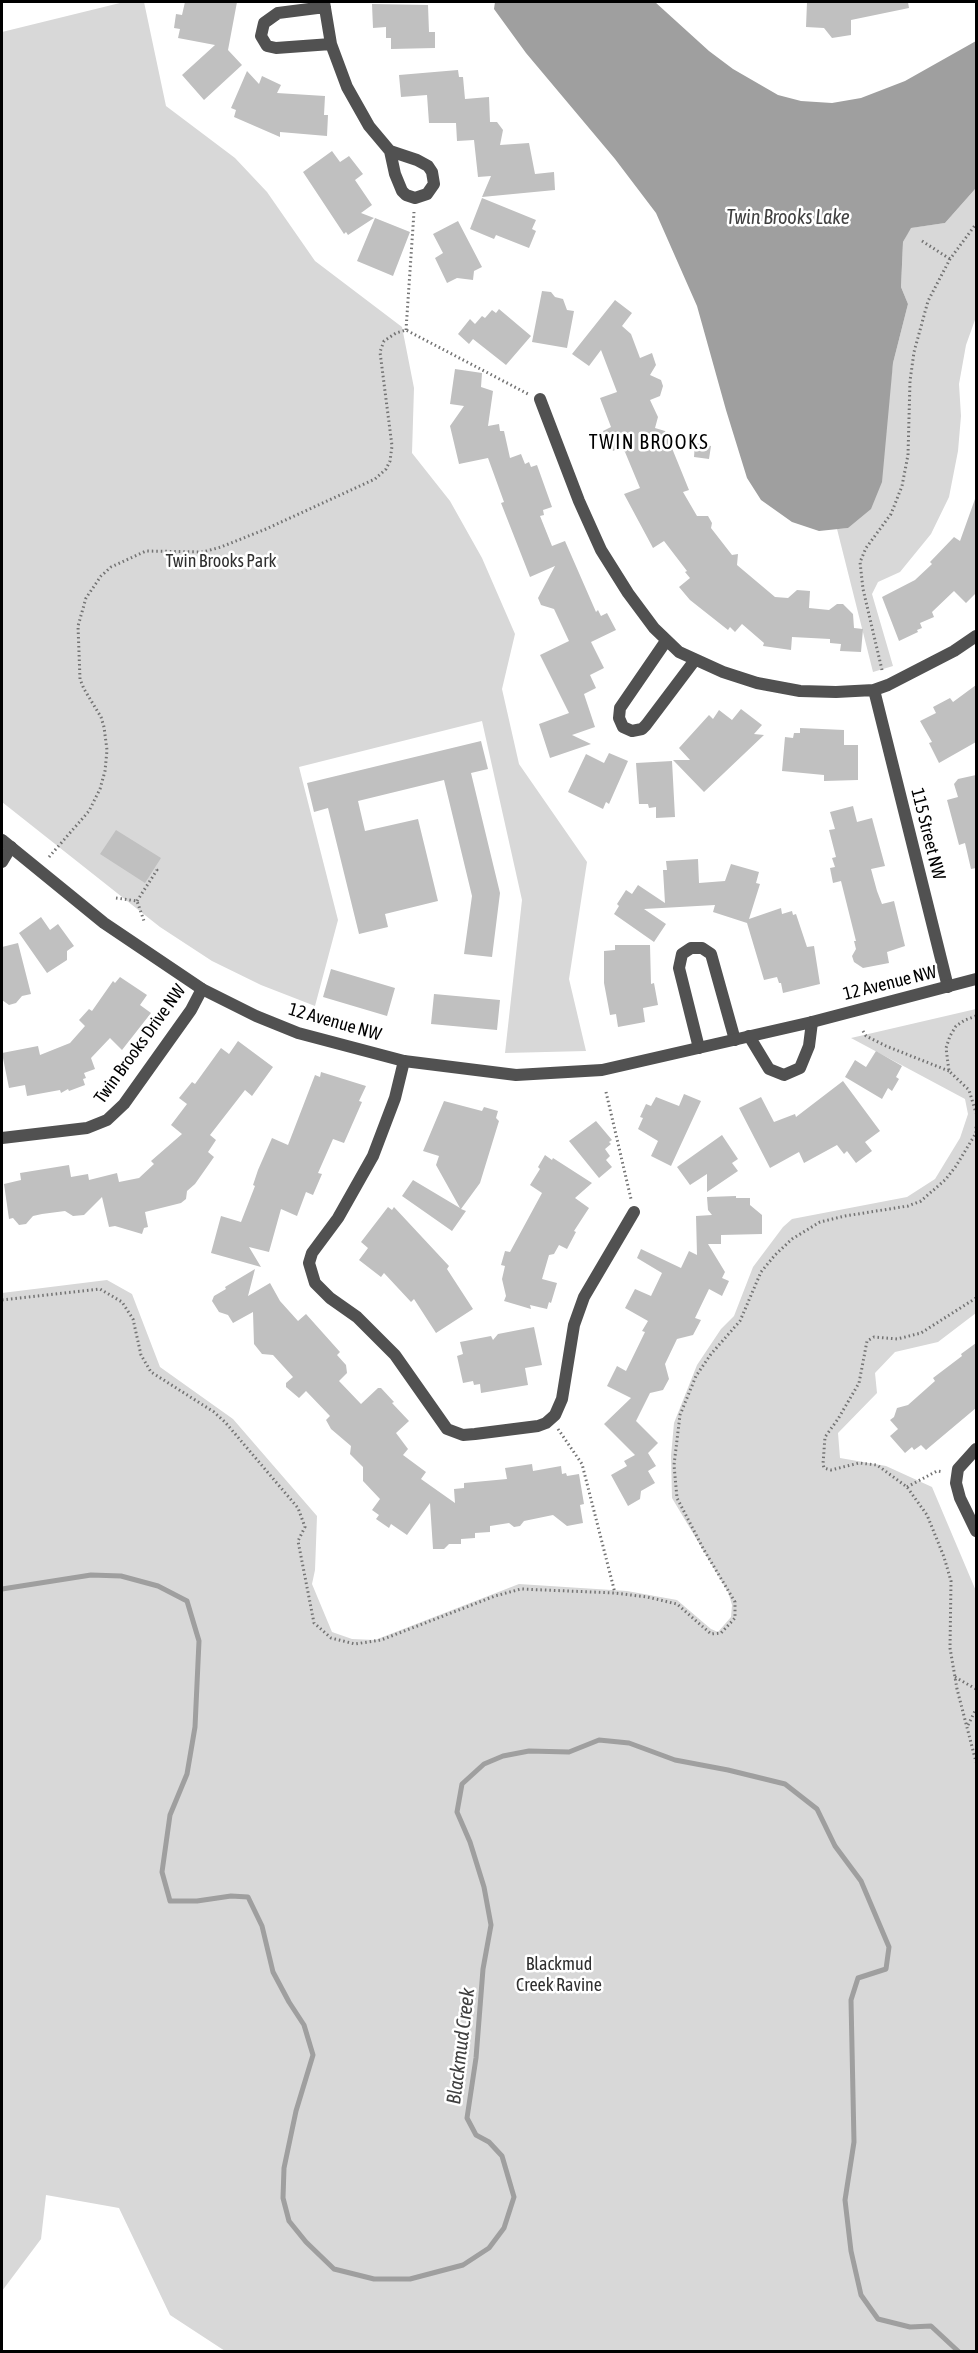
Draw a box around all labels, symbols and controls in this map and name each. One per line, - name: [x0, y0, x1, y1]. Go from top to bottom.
- water label: Twin Brooks Lake: [726, 206, 850, 230]
- district label: TWIN BROOKS: [589, 431, 709, 455]
- park label: Twin Brooks Park: [166, 550, 276, 572]
- street label: 115 Street NW: [906, 786, 950, 882]
- street label: 12 Avenue NW: [841, 961, 939, 1005]
- street label: Twin Brooks Drive NW: [90, 980, 190, 1108]
- street label: 12 Avenue NW: [286, 998, 384, 1046]
- park label: Blackmud Creek Ravine: [516, 1953, 602, 1996]
- water label: Blackmud Creek: [442, 1986, 480, 2106]

